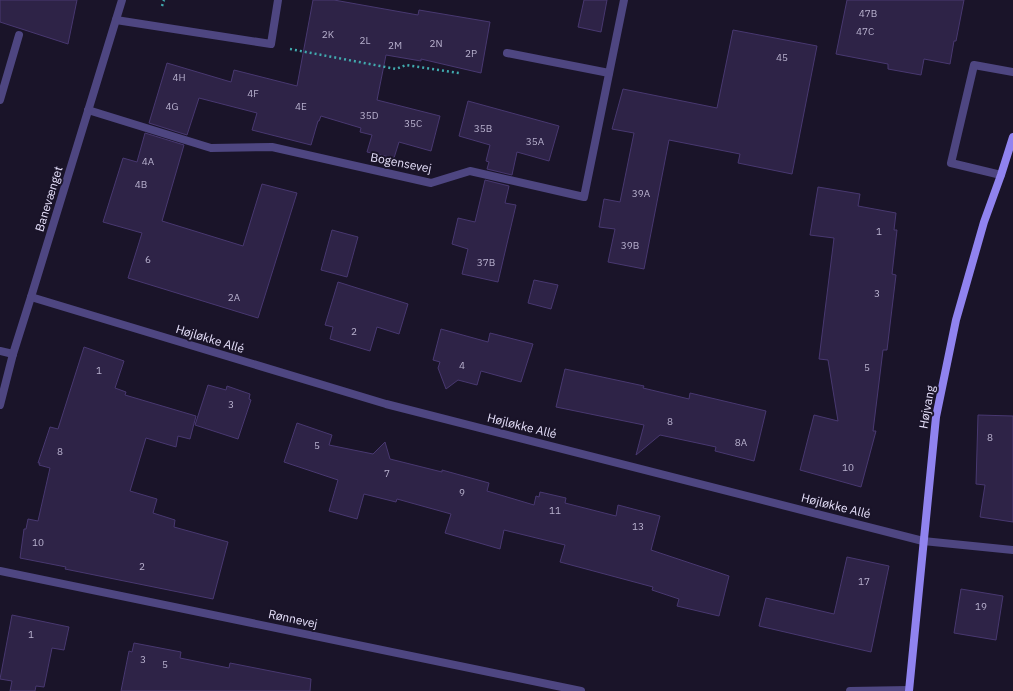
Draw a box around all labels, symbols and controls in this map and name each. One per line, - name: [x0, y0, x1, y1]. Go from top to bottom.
- house number: 47B: [859, 7, 877, 20]
- house number: 47C: [856, 25, 874, 38]
- house number: 2K: [322, 28, 335, 41]
- house number: 2L: [359, 34, 371, 47]
- house number: 2N: [429, 37, 443, 50]
- house number: 2M: [388, 39, 402, 52]
- house number: 2P: [465, 47, 477, 60]
- house number: 45: [776, 51, 788, 64]
- house number: 4H: [172, 71, 186, 84]
- house number: 4F: [247, 87, 259, 100]
- house number: 4G: [166, 100, 179, 113]
- house number: 4E: [295, 100, 307, 113]
- house number: 35D: [360, 109, 379, 122]
- house number: 35C: [404, 117, 422, 130]
- house number: 35B: [474, 122, 492, 135]
- house number: 35A: [526, 135, 545, 148]
- street label: Bogensevej: [369, 149, 433, 176]
- house number: 4A: [142, 155, 155, 168]
- street label: Banevænget: [31, 164, 66, 233]
- house number: 4B: [135, 178, 147, 191]
- house number: 39A: [632, 187, 651, 200]
- house number: 1: [876, 225, 882, 238]
- house number: 39B: [621, 239, 639, 252]
- house number: 6: [145, 253, 151, 266]
- house number: 37B: [477, 256, 495, 269]
- house number: 3: [874, 287, 880, 300]
- house number: 2A: [228, 291, 241, 304]
- street label: Højløkke Allé: [174, 321, 247, 356]
- house number: 2: [351, 325, 357, 338]
- house number: 4: [459, 359, 465, 372]
- house number: 5: [864, 361, 870, 374]
- house number: 1: [96, 364, 102, 377]
- street label: Højvang: [915, 383, 938, 430]
- house number: 3: [228, 398, 234, 411]
- street label: Højløkke Allé: [486, 410, 559, 441]
- house number: 8: [667, 415, 673, 428]
- house number: 8: [987, 431, 993, 444]
- house number: 8A: [735, 436, 748, 449]
- house number: 5: [314, 439, 320, 452]
- house number: 8: [57, 445, 63, 458]
- house number: 10: [842, 461, 854, 474]
- house number: 7: [384, 467, 390, 480]
- house number: 9: [459, 486, 465, 499]
- street label: Højløkke Allé: [800, 490, 873, 521]
- house number: 11: [549, 504, 561, 517]
- house number: 13: [632, 520, 644, 533]
- house number: 10: [32, 536, 44, 549]
- house number: 2: [139, 560, 145, 573]
- house number: 17: [858, 575, 870, 588]
- house number: 19: [975, 600, 987, 613]
- street label: Rønnevej: [267, 606, 319, 631]
- house number: 1: [28, 628, 34, 641]
- house number: 3: [140, 653, 146, 666]
- house number: 5: [162, 658, 168, 671]

